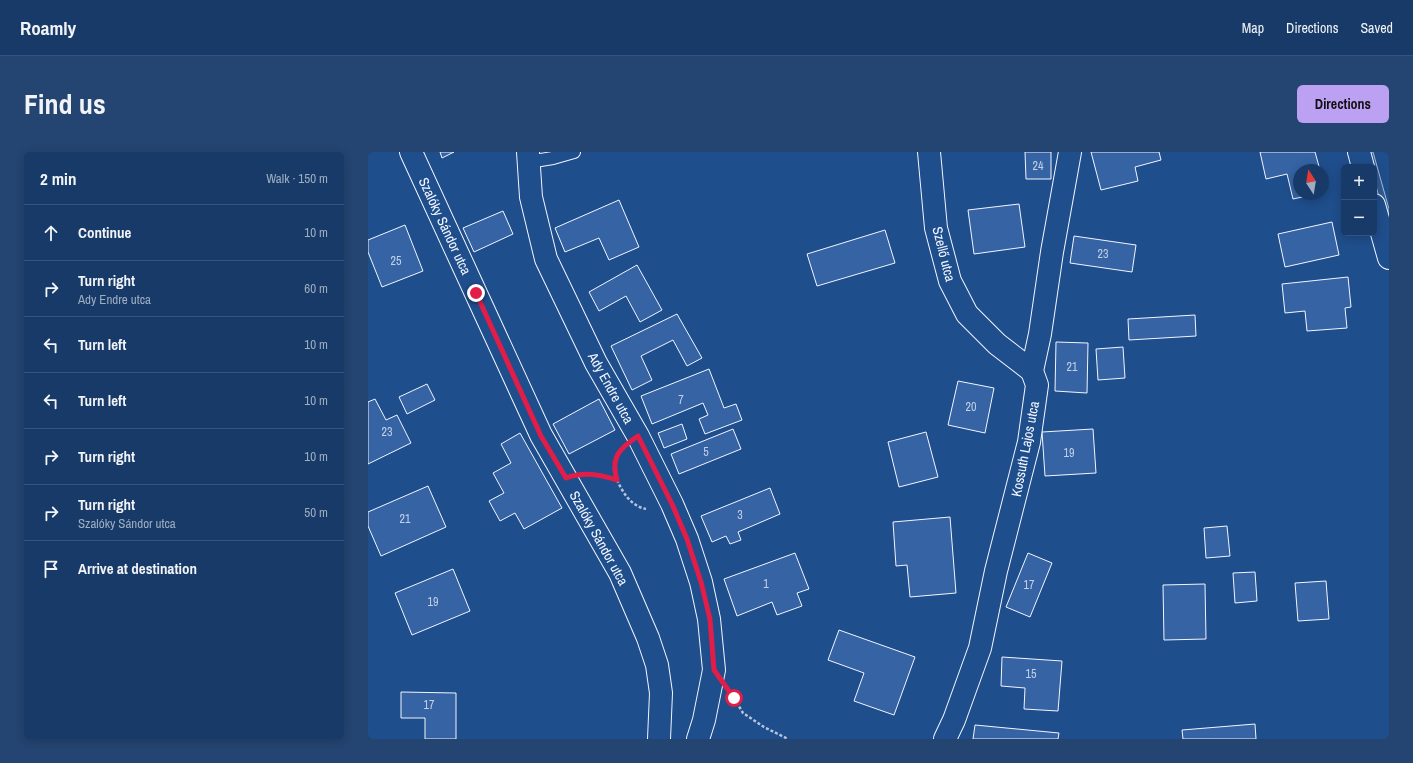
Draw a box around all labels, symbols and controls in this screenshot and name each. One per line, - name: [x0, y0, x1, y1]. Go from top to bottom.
- text: Roamly: [20, 15, 76, 41]
- text: Map: [1242, 19, 1264, 37]
- text: Directions: [1286, 19, 1338, 37]
- text: Saved: [1360, 19, 1393, 37]
- text: Find us: [24, 85, 106, 123]
- button: Directions: [1297, 85, 1389, 123]
- house number: 24: [1033, 158, 1044, 174]
- north arrow: [1293, 164, 1329, 200]
- map controls: [1341, 164, 1377, 236]
- button: +: [1341, 164, 1377, 200]
- text: 2 min: [40, 167, 76, 190]
- text: Walk · 150 m: [266, 170, 328, 187]
- street label: Szalóky Sándor utca: [415, 174, 476, 278]
- button: −: [1341, 200, 1377, 236]
- icon: ahead: [40, 222, 62, 244]
- text: Continue: [78, 222, 131, 243]
- text: 10 m: [304, 224, 328, 241]
- street label: Szellő utca: [928, 225, 960, 284]
- house number: 23: [1098, 246, 1108, 262]
- house number: 25: [391, 253, 402, 269]
- text: Turn right: [78, 270, 135, 291]
- icon: right: [40, 278, 62, 300]
- text: 60 m: [304, 280, 328, 297]
- route end: [467, 284, 485, 302]
- text: Ady Endre utca: [78, 291, 151, 308]
- icon: left: [40, 334, 62, 356]
- text: Turn left: [78, 334, 126, 355]
- text: 10 m: [304, 336, 328, 353]
- street label: Ady Endre utca: [584, 348, 638, 427]
- house number: 21: [1067, 359, 1078, 375]
- icon: left: [40, 390, 62, 412]
- text: Turn left: [78, 390, 126, 411]
- text: 10 m: [304, 392, 328, 409]
- house number: 7: [678, 392, 684, 408]
- house number: 20: [966, 399, 976, 415]
- street label: Kossuth Lajos utca: [1007, 399, 1043, 498]
- house number: 23: [382, 424, 392, 440]
- house number: 5: [703, 444, 709, 460]
- house number: 19: [1064, 445, 1074, 461]
- icon: right: [40, 446, 62, 468]
- text: Turn right: [78, 446, 135, 467]
- text: 10 m: [304, 448, 328, 465]
- street label: Szalóky Sándor utca: [566, 488, 633, 589]
- text: Turn right: [78, 494, 135, 515]
- icon: right: [40, 502, 62, 524]
- text: 50 m: [304, 504, 328, 521]
- house number: 3: [737, 507, 743, 523]
- house number: 21: [400, 511, 411, 527]
- text: Szalóky Sándor utca: [78, 515, 176, 532]
- icon: arrive: [40, 558, 62, 580]
- text: Arrive at destination: [78, 558, 197, 579]
- house number: 1: [763, 576, 769, 592]
- house number: 17: [1024, 577, 1035, 593]
- house number: 19: [428, 594, 438, 610]
- house number: 15: [1026, 666, 1037, 682]
- route start: [725, 689, 743, 707]
- house number: 17: [424, 697, 435, 713]

